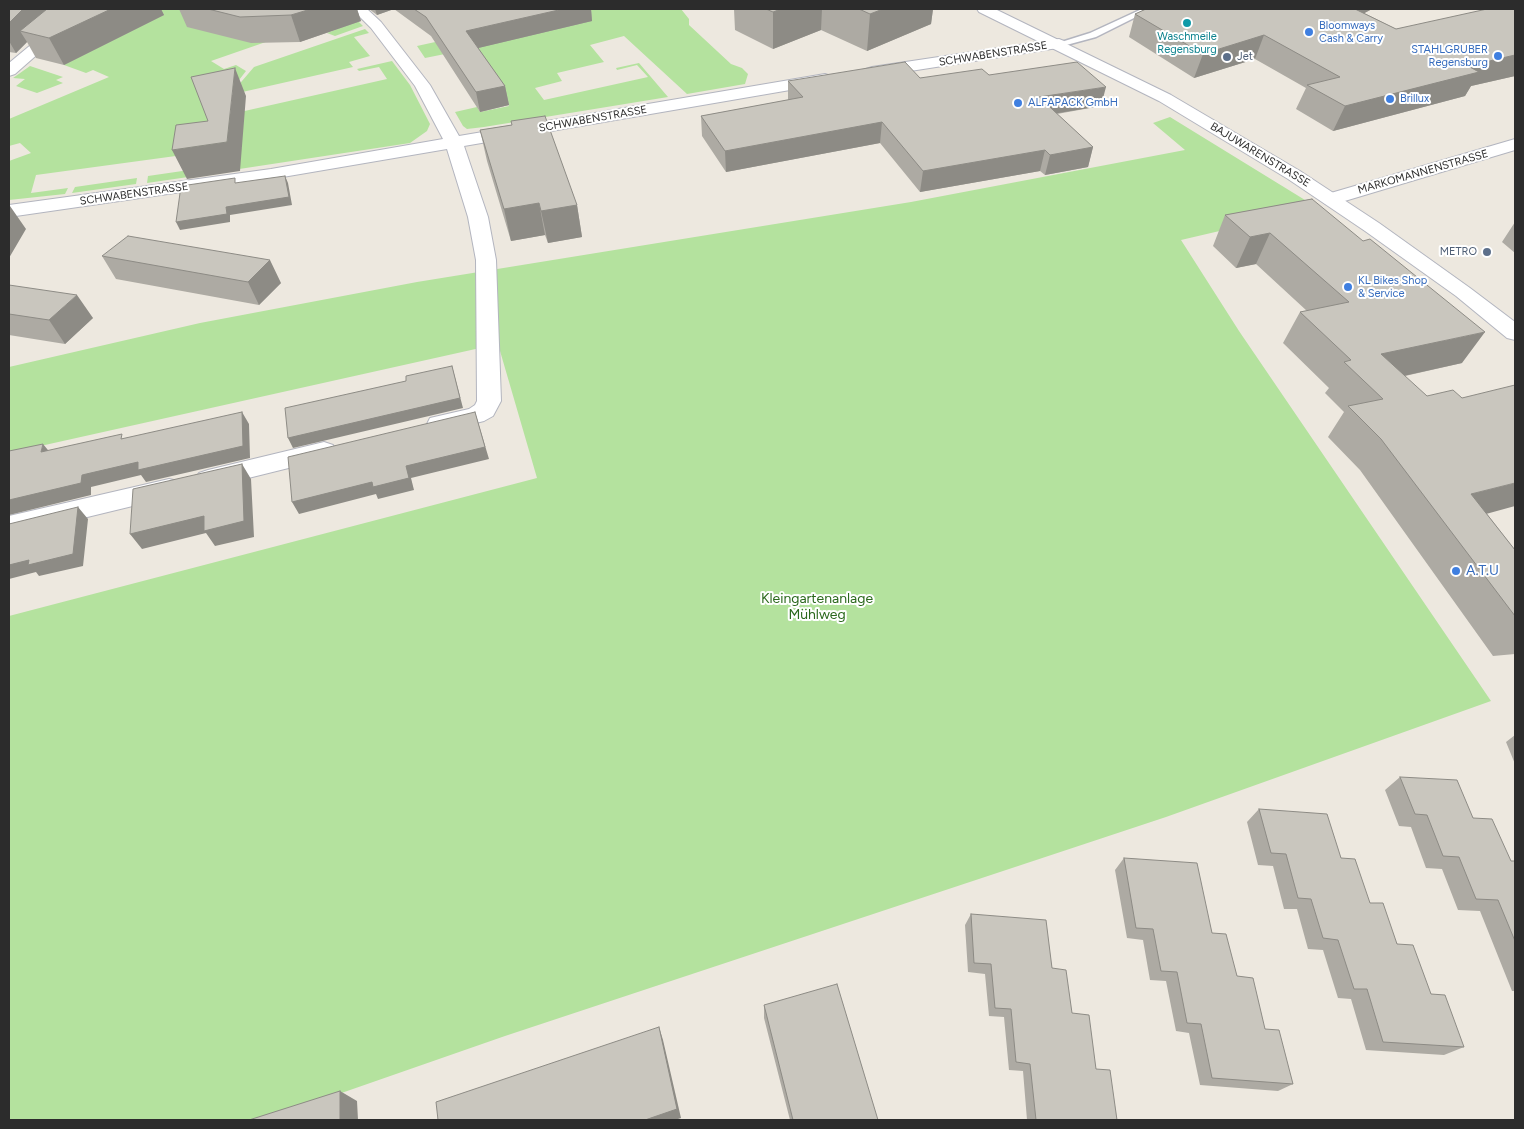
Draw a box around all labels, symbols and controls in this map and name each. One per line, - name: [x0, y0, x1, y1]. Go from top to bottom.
- marker: Waschmeile Regensburg: [1181, 17, 1193, 29]
- place label: Bloomways Cash & Carry: [1319, 19, 1383, 45]
- marker: Bloomways Cash & Carry: [1303, 26, 1315, 38]
- place label: Waschmeile Regensburg: [1157, 30, 1217, 56]
- street label: SCHWABENSTRASSE: [938, 39, 1048, 69]
- place label: STAHLGRUBER Regensburg: [1411, 43, 1488, 69]
- place label: Jet: [1237, 50, 1253, 64]
- marker: STAHLGRUBER Regensburg: [1492, 50, 1504, 62]
- marker: Jet: [1221, 51, 1233, 63]
- place label: Brillux: [1400, 92, 1429, 106]
- marker: Brillux: [1384, 93, 1396, 105]
- place label: ALFAPACK GmbH: [1028, 96, 1118, 110]
- marker: ALFAPACK GmbH: [1012, 97, 1024, 109]
- street label: SCHWABENSTRASSE: [538, 103, 648, 135]
- street label: BAJUWARENSTRASSE: [1208, 120, 1312, 190]
- street label: MARKOMANNENSTRASSE: [1356, 147, 1490, 197]
- street label: SCHWABENSTRASSE: [79, 180, 189, 208]
- place label: METRO: [1440, 245, 1477, 259]
- marker: METRO: [1481, 246, 1493, 258]
- place label: KL Bikes Shop & Service: [1358, 274, 1427, 300]
- marker: KL Bikes Shop & Service: [1342, 281, 1354, 293]
- place label: A.T.U: [1466, 563, 1499, 579]
- marker: A.T.U: [1450, 565, 1462, 577]
- park label: Kleingartenanlage Mühlweg: [761, 591, 873, 624]

